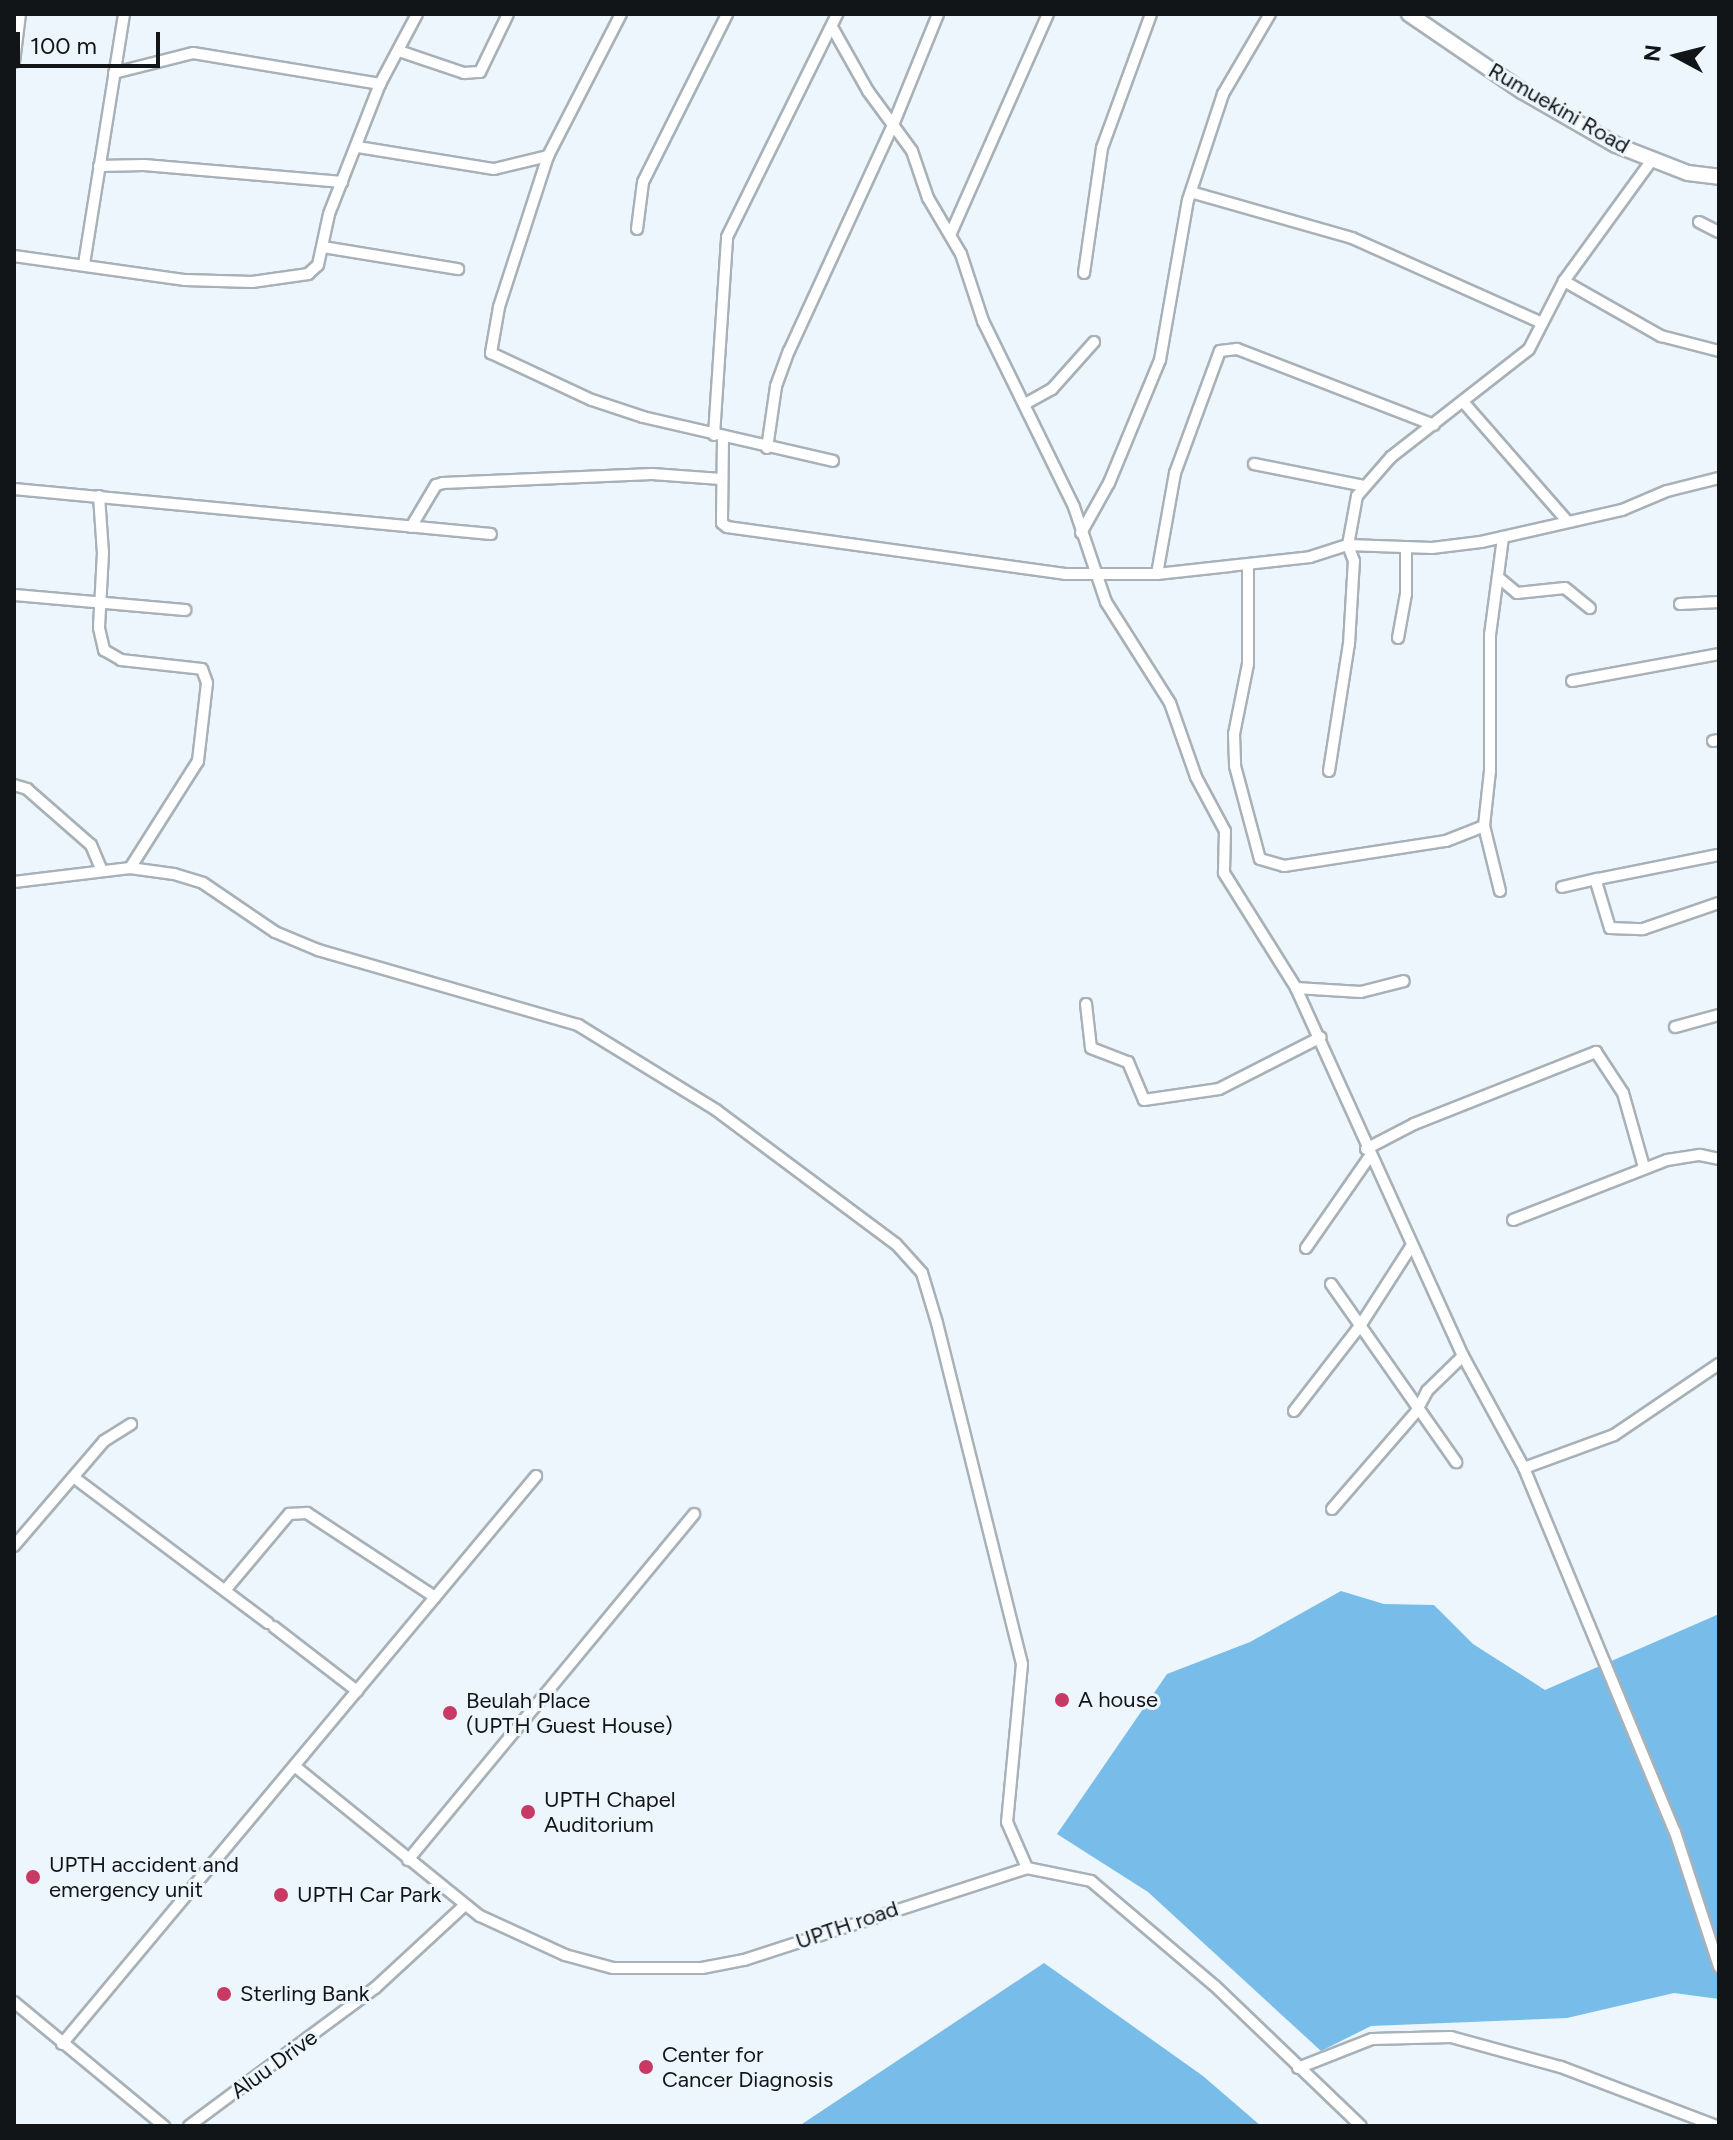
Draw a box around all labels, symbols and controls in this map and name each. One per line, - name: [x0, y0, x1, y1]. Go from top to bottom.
- scale bar: [20, 16, 164, 66]
- north arrow: [1637, 16, 1717, 96]
- text: 100 m: [30, 31, 97, 60]
- text: N: [1638, 43, 1667, 63]
- street label: Rumuekini Road: [1484, 57, 1634, 159]
- place label: Beulah Place (UPTH Guest House): [466, 1687, 673, 1738]
- place label: A house: [1078, 1687, 1158, 1713]
- marker: A house: [1053, 1691, 1071, 1709]
- marker: Beulah Place (UPTH Guest House): [441, 1704, 459, 1722]
- place label: UPTH Chapel Auditorium: [544, 1786, 676, 1838]
- marker: UPTH Chapel Auditorium: [519, 1803, 537, 1821]
- place label: UPTH accident and emergency unit: [49, 1851, 239, 1902]
- marker: UPTH accident and emergency unit: [24, 1868, 42, 1886]
- place label: UPTH Car Park: [297, 1882, 441, 1908]
- marker: UPTH Car Park: [272, 1886, 290, 1904]
- street label: UPTH road: [792, 1895, 902, 1955]
- place label: Sterling Bank: [240, 1981, 369, 2007]
- marker: Sterling Bank: [215, 1985, 233, 2003]
- street label: Aluu Drive: [226, 2024, 322, 2104]
- place label: Center for Cancer Diagnosis: [662, 2041, 833, 2092]
- marker: Center for Cancer Diagnosis: [637, 2058, 655, 2076]

